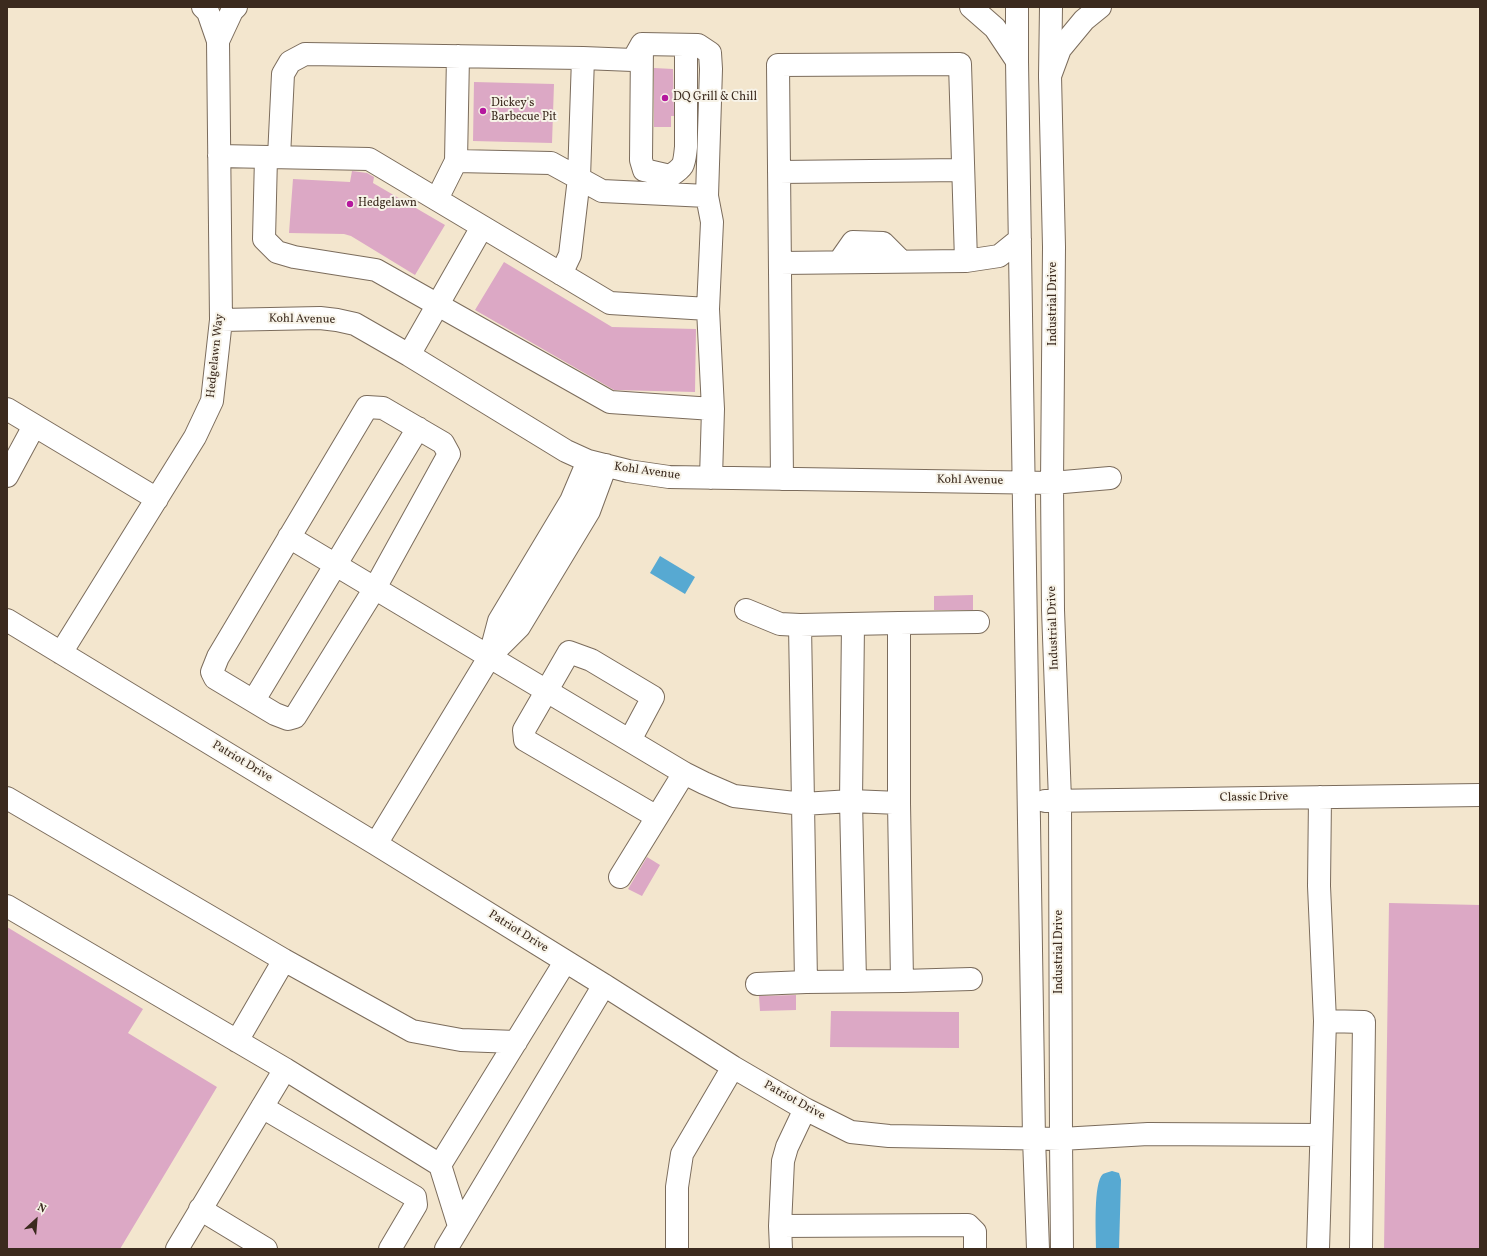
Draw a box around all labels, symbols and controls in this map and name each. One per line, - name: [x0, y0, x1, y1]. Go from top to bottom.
- place label: DQ Grill & Chill: [673, 91, 757, 105]
- marker: DQ Grill & Chill: [660, 93, 670, 103]
- place label: Dickey's Barbecue Pit: [491, 97, 557, 125]
- marker: Dickey's Barbecue Pit: [478, 106, 488, 116]
- place label: Hedgelawn: [358, 197, 417, 211]
- marker: Hedgelawn: [345, 199, 355, 209]
- street label: Industrial Drive: [1047, 262, 1061, 346]
- street label: Kohl Avenue: [269, 312, 335, 328]
- street label: Hedgelawn Way: [204, 313, 228, 399]
- street label: Kohl Avenue: [613, 460, 681, 484]
- street label: Kohl Avenue: [937, 473, 1003, 489]
- street label: Industrial Drive: [1045, 586, 1063, 670]
- street label: Patriot Drive: [209, 738, 275, 786]
- street label: Classic Drive: [1220, 790, 1288, 806]
- street label: Patriot Drive: [485, 908, 551, 956]
- street label: Industrial Drive: [1053, 910, 1067, 994]
- street label: Patriot Drive: [761, 1078, 827, 1124]
- north arrow: [16, 1200, 56, 1240]
- text: N: [35, 1200, 48, 1217]

